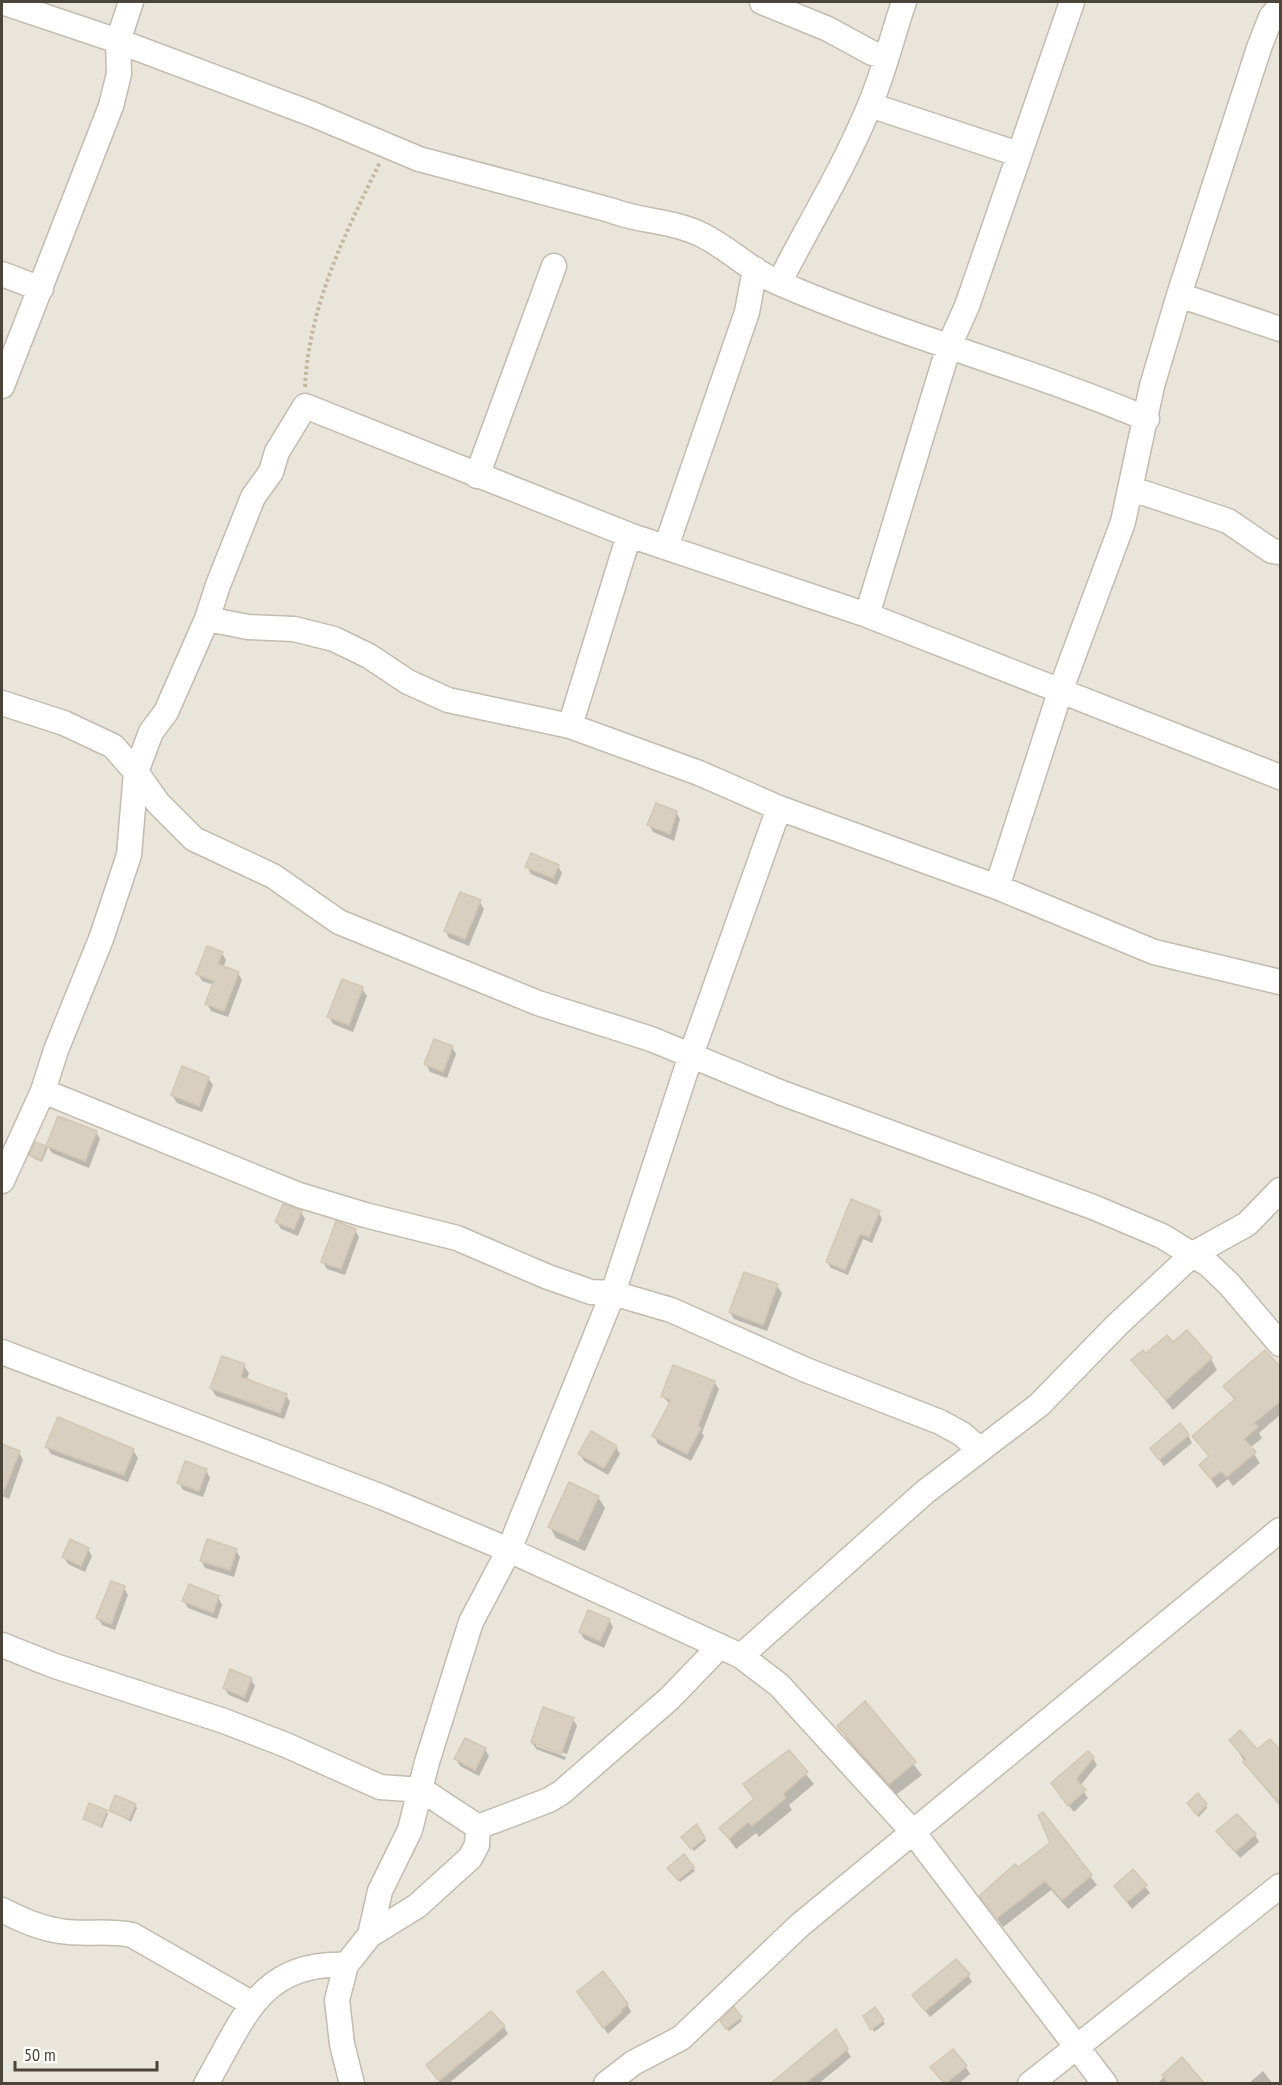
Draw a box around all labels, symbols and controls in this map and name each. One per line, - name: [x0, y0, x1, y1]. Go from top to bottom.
- scale bar: [15, 2034, 158, 2072]
- text: 50 m: [24, 2043, 56, 2066]

